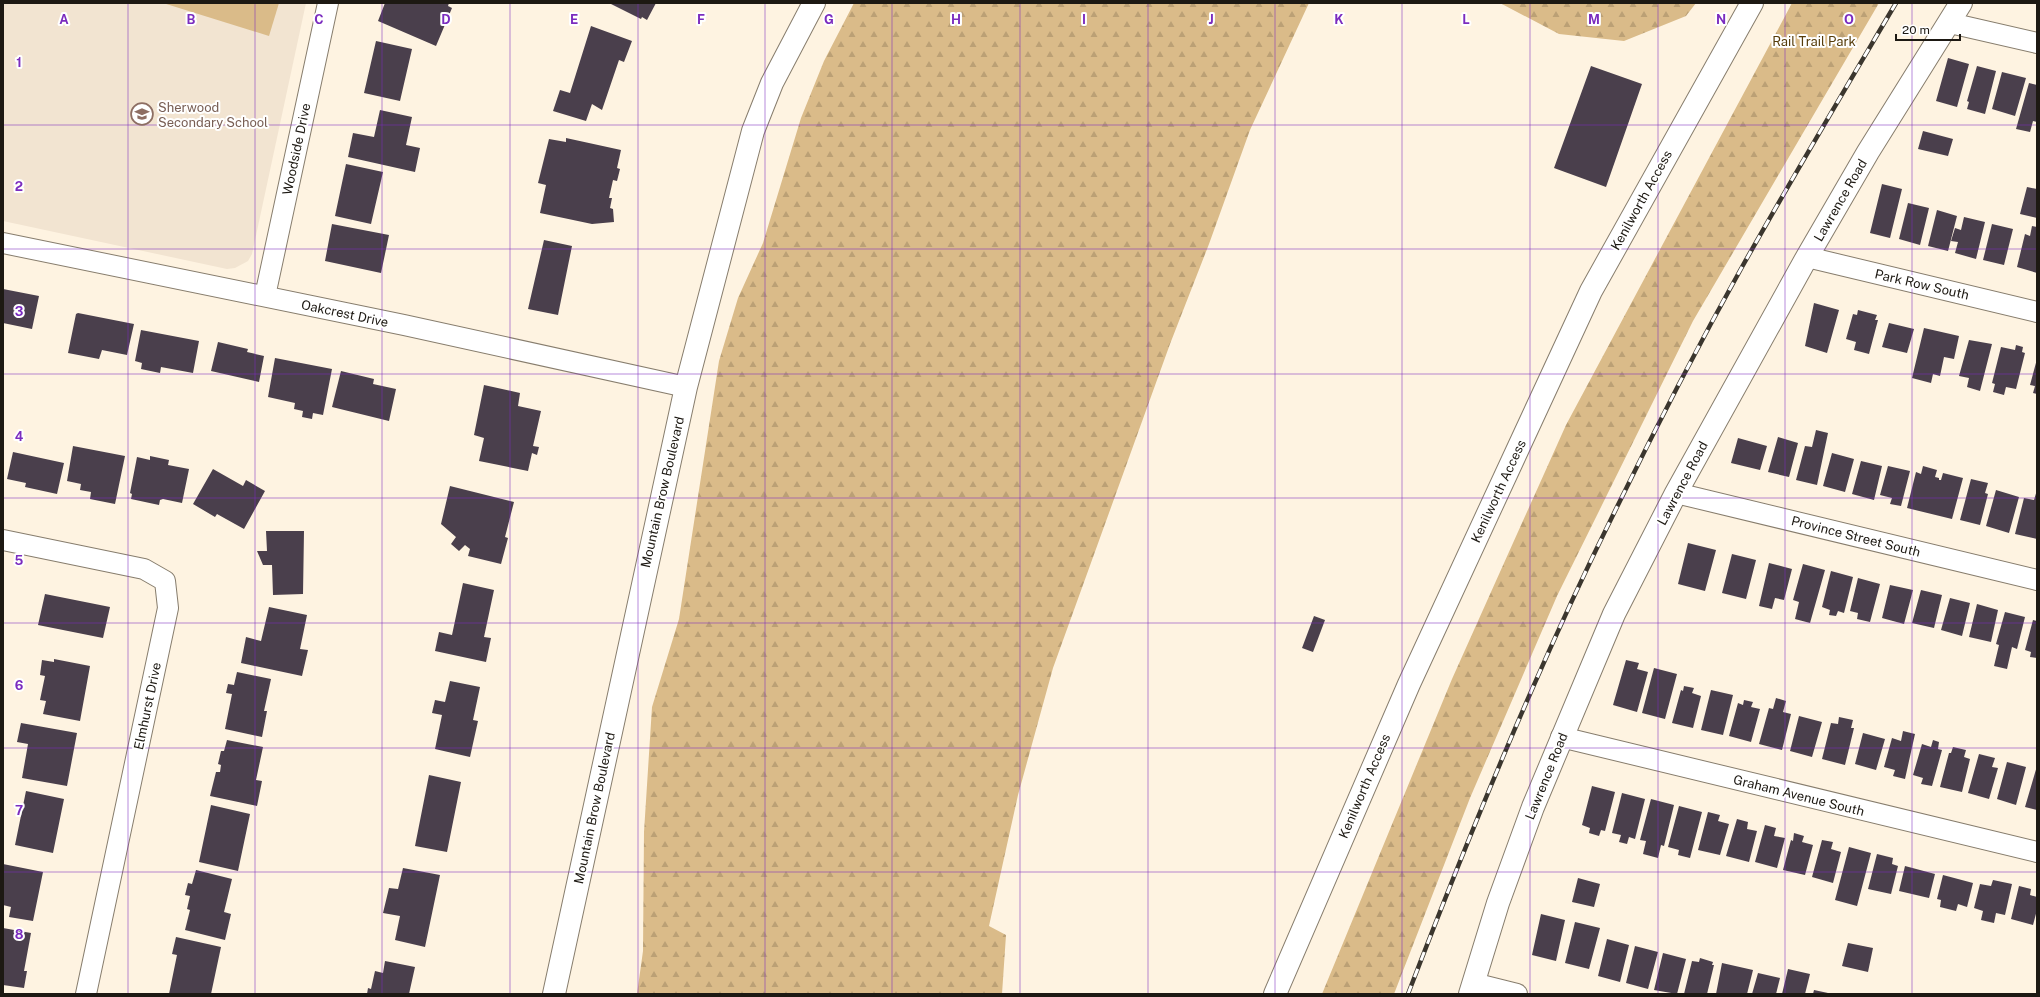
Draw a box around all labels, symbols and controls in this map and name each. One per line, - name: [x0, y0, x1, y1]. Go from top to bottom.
- text: A: [59, 12, 69, 27]
- text: B: [187, 12, 196, 27]
- text: C: [314, 12, 324, 27]
- text: D: [441, 12, 451, 27]
- text: E: [570, 12, 578, 27]
- text: F: [697, 12, 705, 27]
- text: G: [824, 12, 834, 27]
- text: H: [951, 12, 961, 27]
- text: I: [1082, 12, 1086, 27]
- text: J: [1208, 12, 1214, 27]
- text: K: [1334, 12, 1344, 27]
- text: L: [1462, 12, 1470, 27]
- text: M: [1588, 12, 1600, 27]
- text: N: [1716, 12, 1726, 27]
- text: O: [1844, 12, 1854, 27]
- scale bar: [1896, 16, 1960, 42]
- text: 20 m: [1902, 23, 1930, 37]
- park label: Rail Trail Park: [1772, 34, 1856, 49]
- text: 1: [16, 55, 22, 70]
- place label: Sherwood Secondary School: [158, 100, 268, 130]
- school or university icon: Sherwood Secondary School: [129, 101, 155, 127]
- street label: Woodside Drive: [279, 102, 314, 196]
- street label: Kenilworth Access: [1608, 148, 1675, 253]
- street label: Lawrence Road: [1811, 156, 1870, 244]
- text: 2: [15, 179, 23, 194]
- street label: Park Row South: [1873, 266, 1970, 303]
- street label: Oakcrest Drive: [300, 297, 390, 330]
- text: 3: [15, 304, 24, 319]
- street label: Mountain Brow Boulevard: [638, 415, 687, 569]
- text: 4: [15, 429, 24, 444]
- street label: Kenilworth Access: [1468, 437, 1529, 545]
- street label: Lawrence Road: [1654, 439, 1711, 528]
- street label: Province Street South: [1790, 513, 1922, 560]
- text: 5: [15, 553, 24, 568]
- street label: Elmhurst Drive: [131, 661, 164, 751]
- text: 6: [15, 678, 24, 693]
- street label: Lawrence Road: [1522, 730, 1571, 822]
- street label: Mountain Brow Boulevard: [571, 731, 618, 885]
- street label: Kenilworth Access: [1336, 732, 1393, 841]
- street label: Graham Avenue South: [1732, 772, 1866, 819]
- text: 7: [15, 803, 23, 818]
- text: 8: [15, 927, 24, 942]

